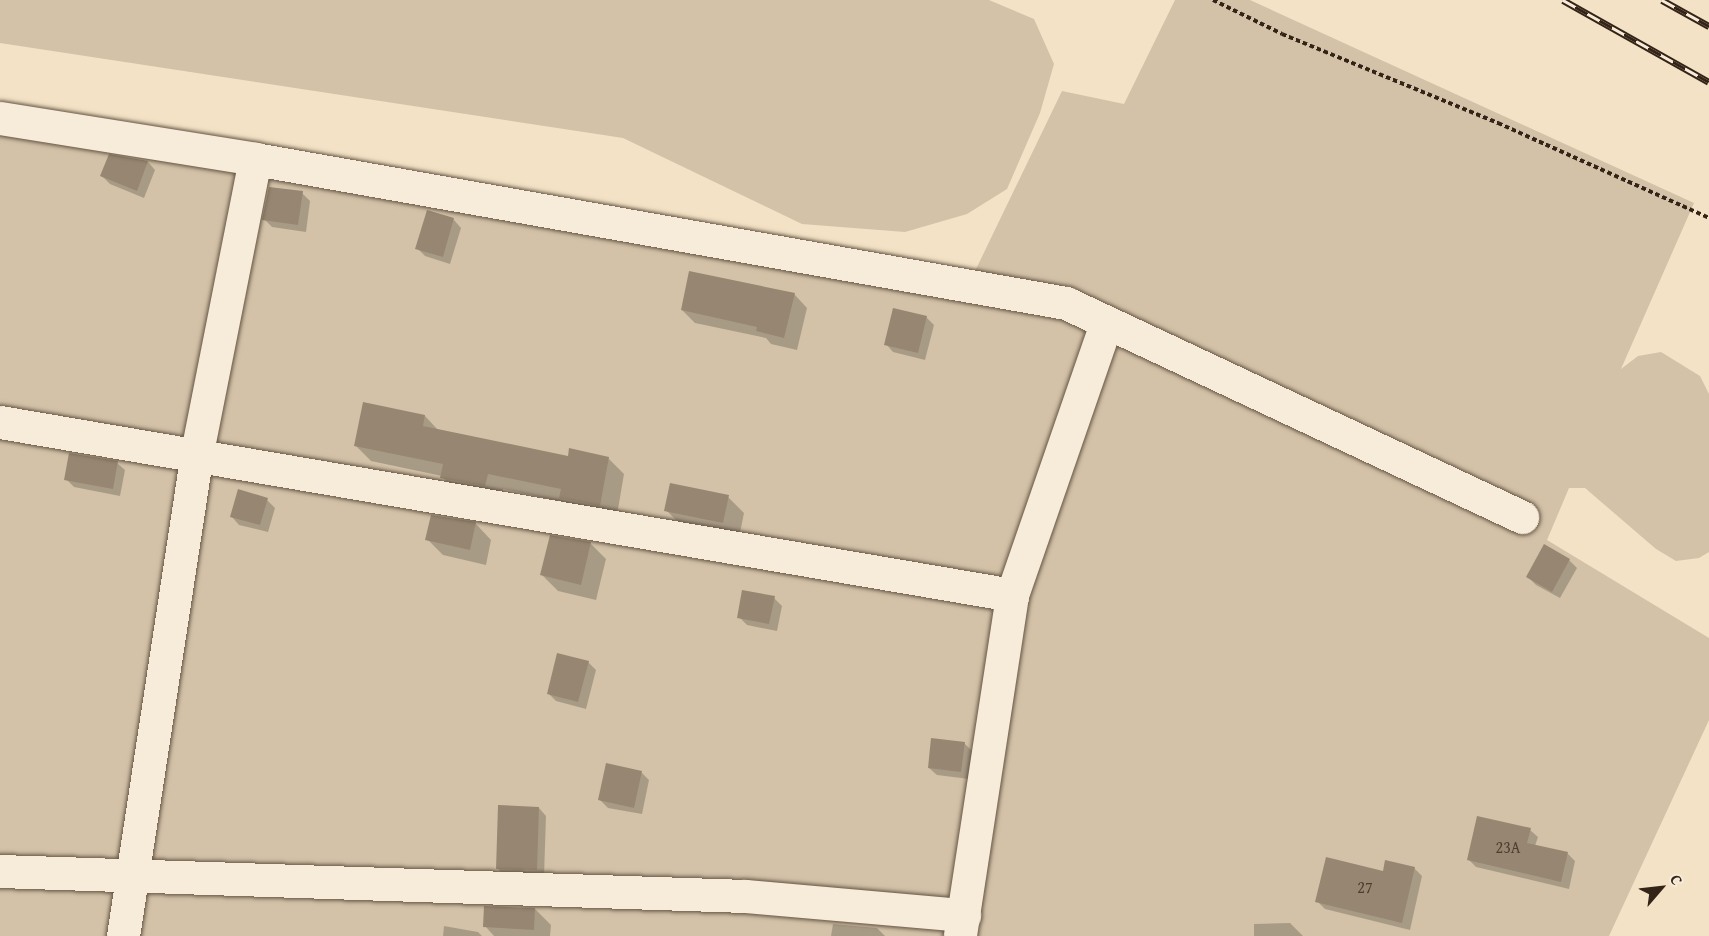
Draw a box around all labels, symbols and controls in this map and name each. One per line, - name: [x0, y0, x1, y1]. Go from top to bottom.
- house number: 23А: [1495, 837, 1521, 857]
- north arrow: [1631, 858, 1691, 918]
- text: С: [1664, 870, 1690, 889]
- house number: 27: [1357, 877, 1373, 897]

